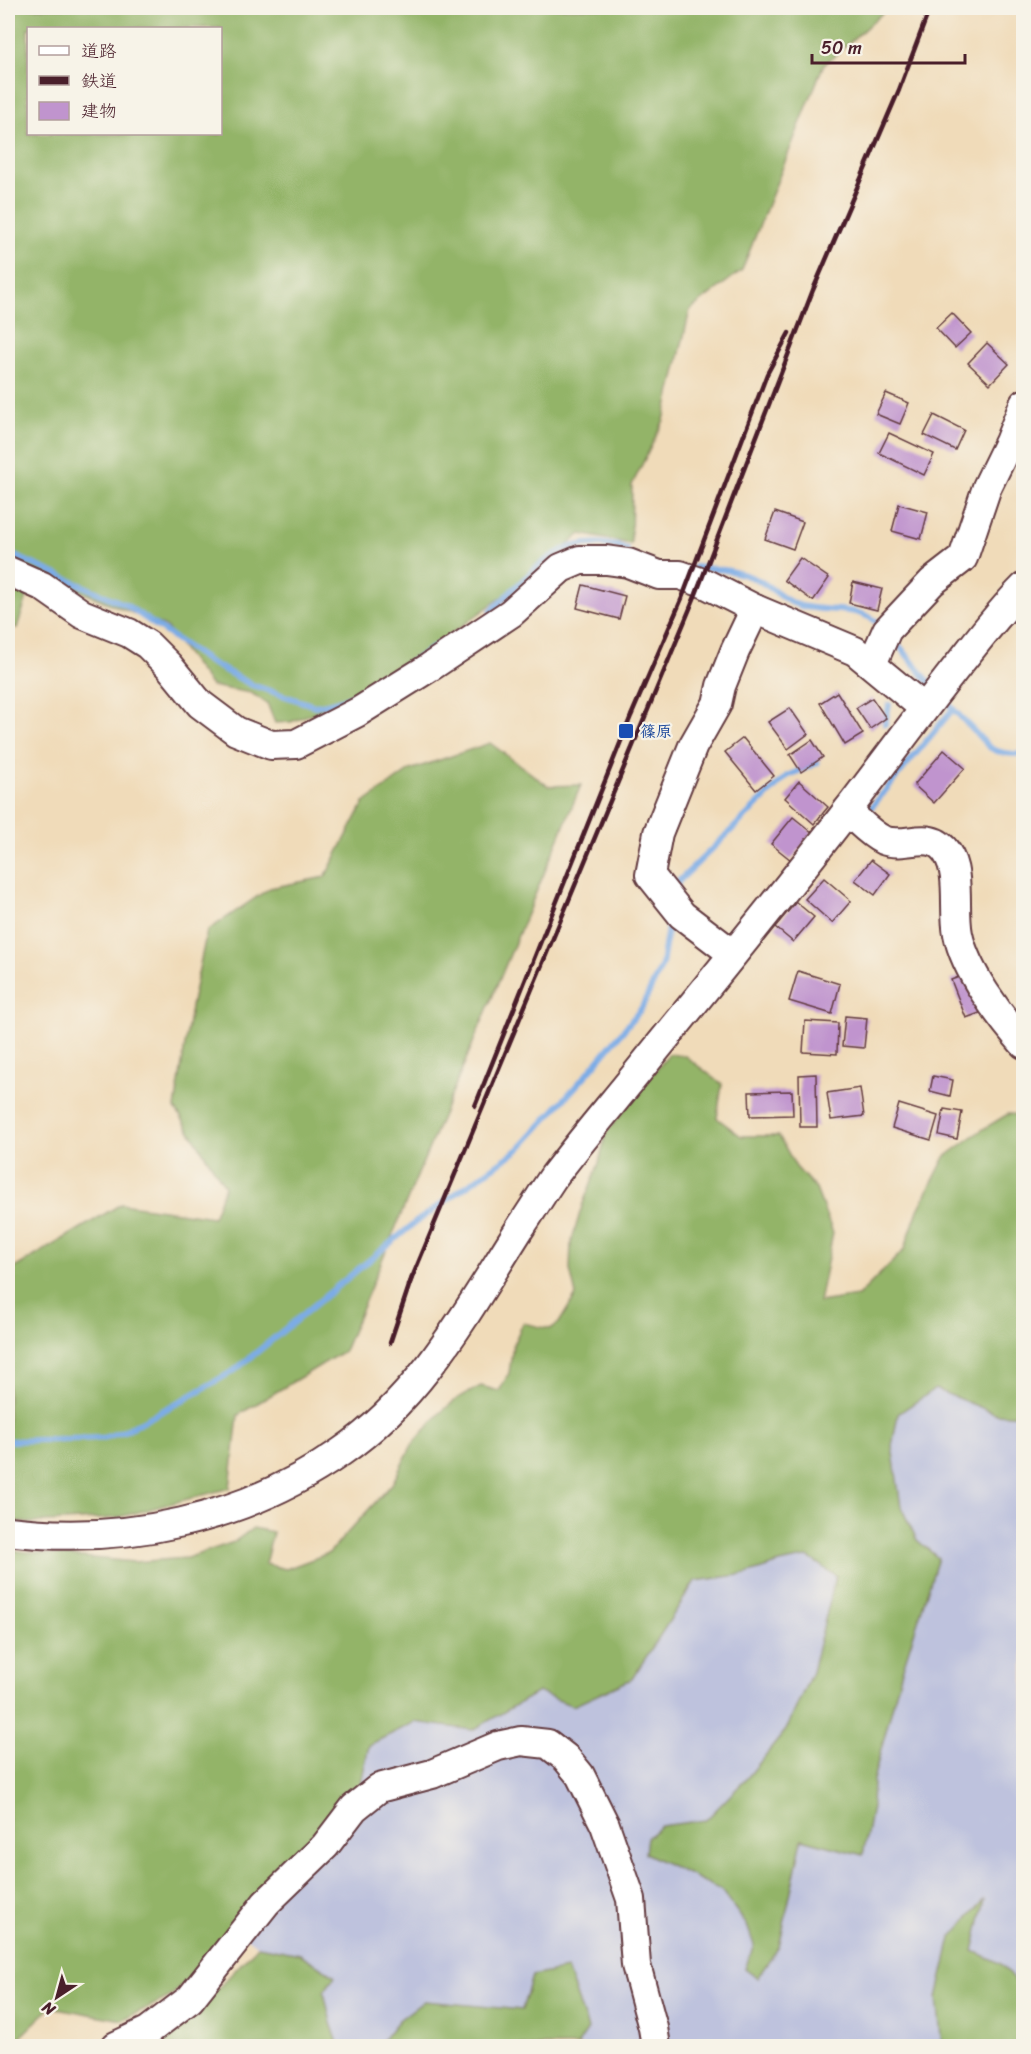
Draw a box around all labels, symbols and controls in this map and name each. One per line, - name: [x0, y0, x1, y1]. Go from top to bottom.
- legend: [27, 27, 222, 135]
- scale bar: [812, 27, 965, 65]
- text: 50 m: [821, 32, 862, 64]
- text: 道路: [81, 35, 117, 67]
- text: 鉄道: [81, 65, 117, 97]
- text: 建物: [81, 95, 117, 127]
- place label: 篠原: [640, 717, 672, 746]
- marker: 篠原: [617, 722, 635, 740]
- north arrow: [27, 1967, 87, 2027]
- text: N: [35, 1993, 62, 2024]

